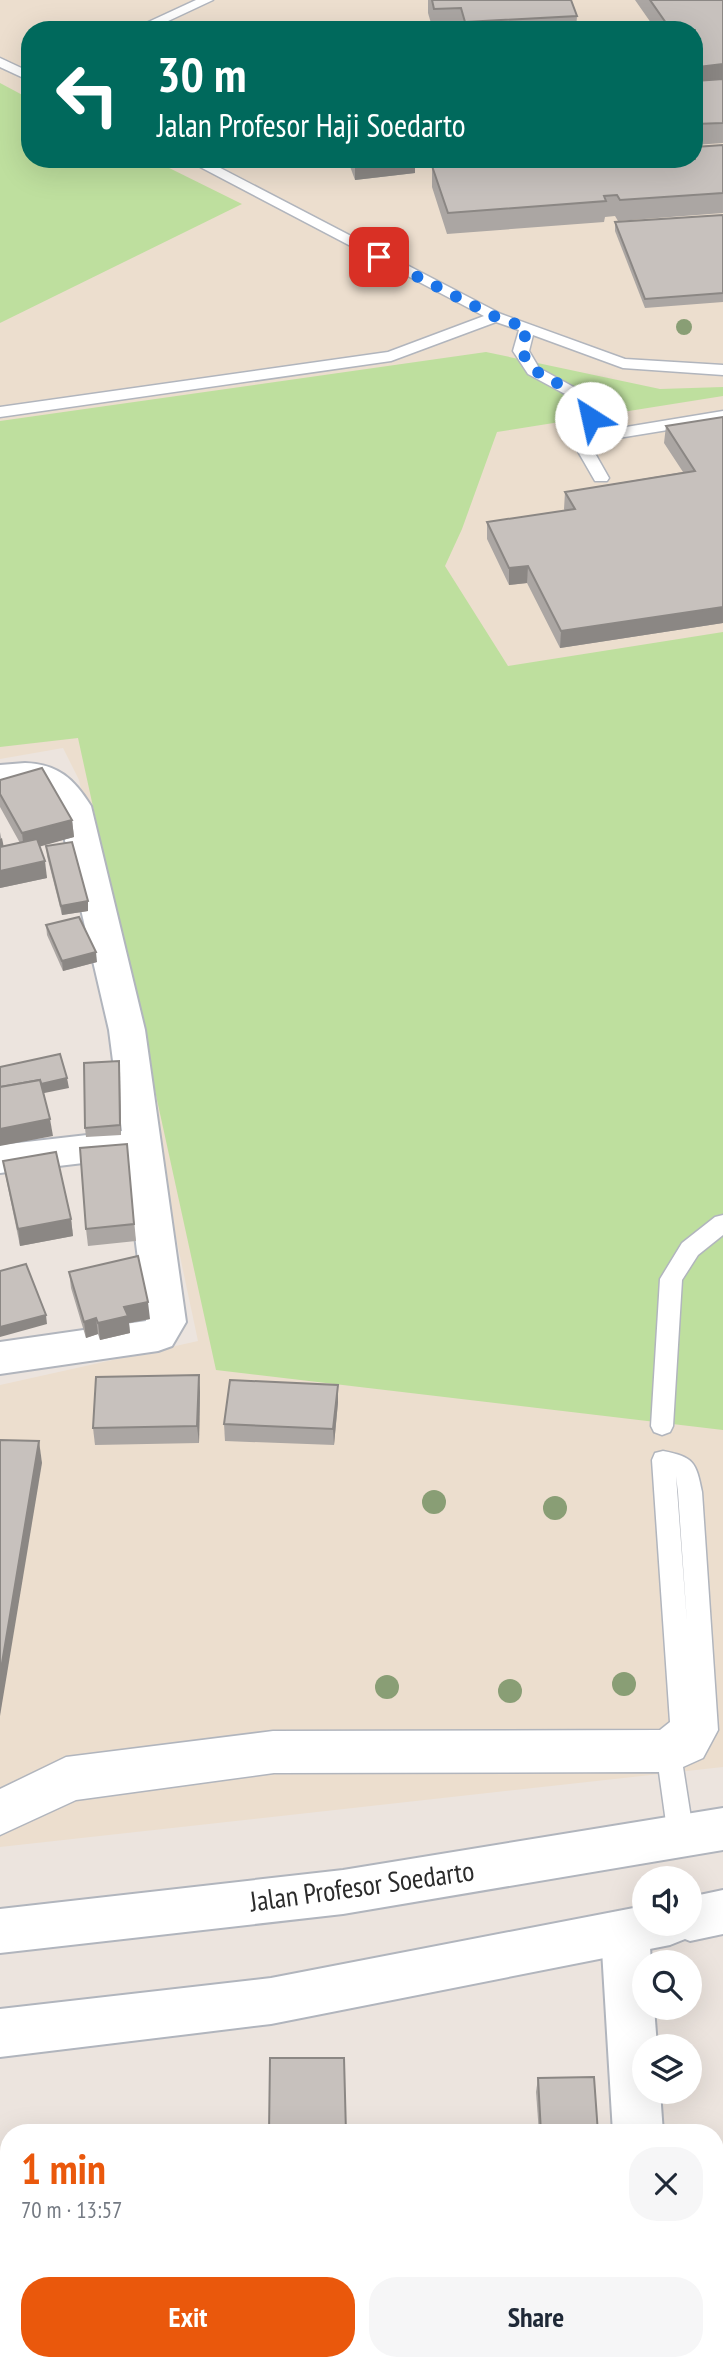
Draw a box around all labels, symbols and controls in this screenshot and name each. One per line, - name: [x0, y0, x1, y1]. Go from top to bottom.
- text: 30 m: [157, 42, 246, 106]
- icon: left: [42, 49, 133, 140]
- text: Jalan Profesor Haji Soedarto: [157, 104, 466, 146]
- pin: [349, 227, 409, 287]
- icon: arrive: [360, 238, 398, 276]
- position arrow: [554, 381, 628, 455]
- street label: Jalan Profesor Soedarto: [247, 1851, 476, 1920]
- map controls: [632, 1866, 702, 2104]
- button: sound: [632, 1866, 702, 1936]
- button: search: [632, 1950, 702, 2020]
- button: layers: [632, 2034, 702, 2104]
- text: 1 min: [21, 2141, 106, 2196]
- button: close: [629, 2147, 703, 2221]
- text: 70 m · 13:57: [21, 2195, 122, 2224]
- button: Exit: [21, 2277, 355, 2357]
- button: Share: [369, 2277, 703, 2357]

